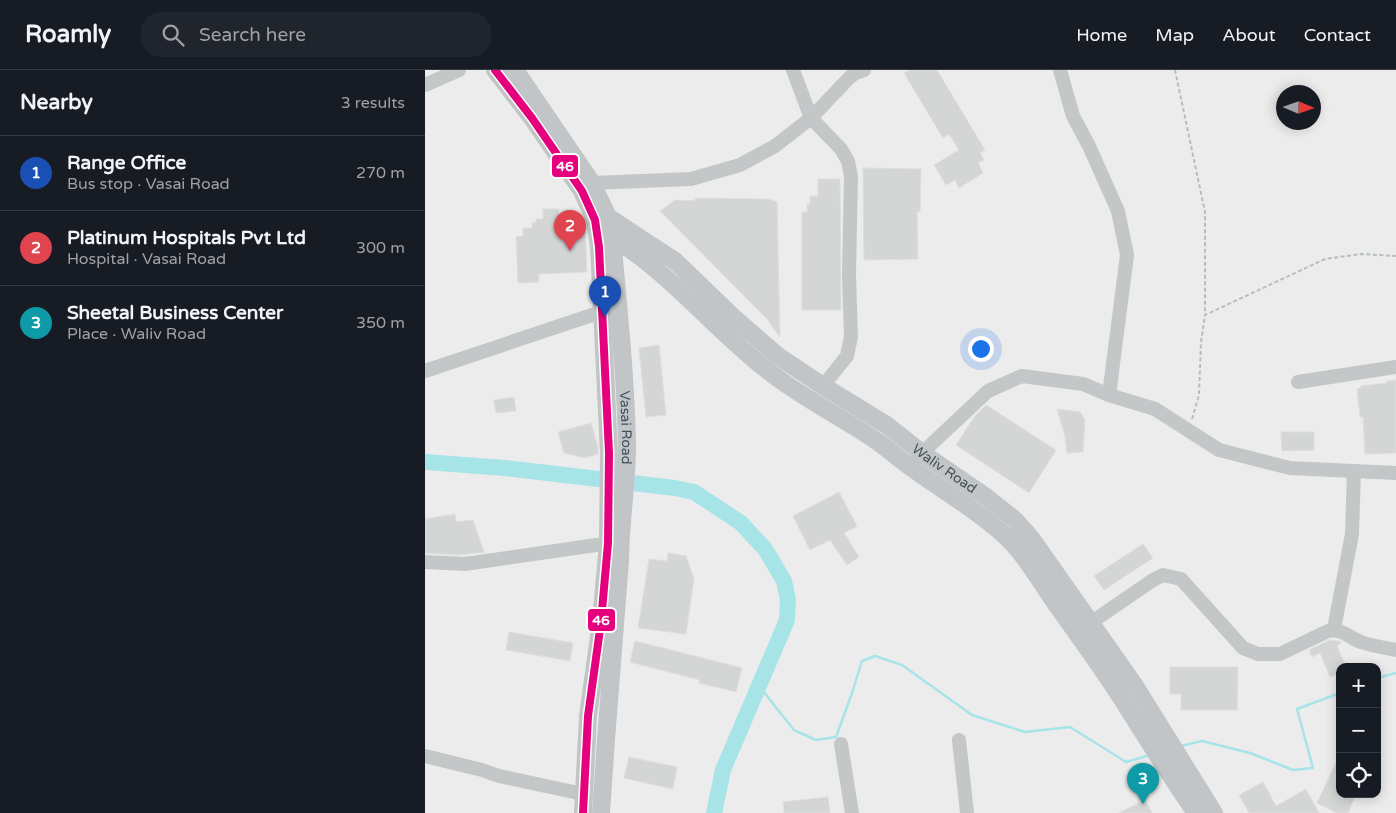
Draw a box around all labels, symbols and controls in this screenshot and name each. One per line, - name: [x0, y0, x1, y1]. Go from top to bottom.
- search box: [141, 12, 491, 57]
- text: Roamly: [25, 20, 111, 49]
- icon: search: [159, 21, 187, 49]
- text: Search here: [199, 24, 306, 46]
- text: Home: [1076, 24, 1127, 46]
- text: Map: [1155, 24, 1194, 46]
- text: About: [1222, 24, 1276, 46]
- text: Contact: [1304, 24, 1371, 46]
- north arrow: [1276, 85, 1321, 130]
- text: Nearby: [20, 90, 93, 115]
- text: 3 results: [341, 93, 405, 113]
- text: Range Office: [67, 152, 186, 174]
- line badge: 46: [551, 154, 579, 178]
- text: 46: [556, 158, 574, 175]
- text: 1: [31, 163, 41, 183]
- text: 270 m: [356, 163, 405, 183]
- text: Bus stop · Vasai Road: [67, 174, 230, 194]
- pin: 2: [554, 210, 586, 251]
- text: Platinum Hospitals Pvt Ltd: [67, 227, 306, 249]
- text: 2: [31, 238, 41, 258]
- text: 300 m: [356, 238, 405, 258]
- text: Hospital · Vasai Road: [67, 249, 226, 269]
- pin: 1: [589, 276, 621, 317]
- text: Sheetal Business Center: [67, 302, 283, 324]
- text: 3: [31, 313, 41, 333]
- text: 350 m: [356, 313, 405, 333]
- text: Place · Waliv Road: [67, 324, 206, 344]
- your location: [968, 336, 994, 362]
- street label: Vasai Road: [616, 390, 635, 465]
- street label: Waliv Road: [908, 440, 980, 497]
- line badge: 46: [587, 608, 616, 632]
- text: 46: [592, 612, 610, 629]
- map controls: [1336, 663, 1381, 798]
- button: +: [1336, 663, 1381, 708]
- button: −: [1336, 708, 1381, 753]
- button: locate: [1336, 753, 1381, 798]
- pin: 3: [1127, 763, 1159, 804]

